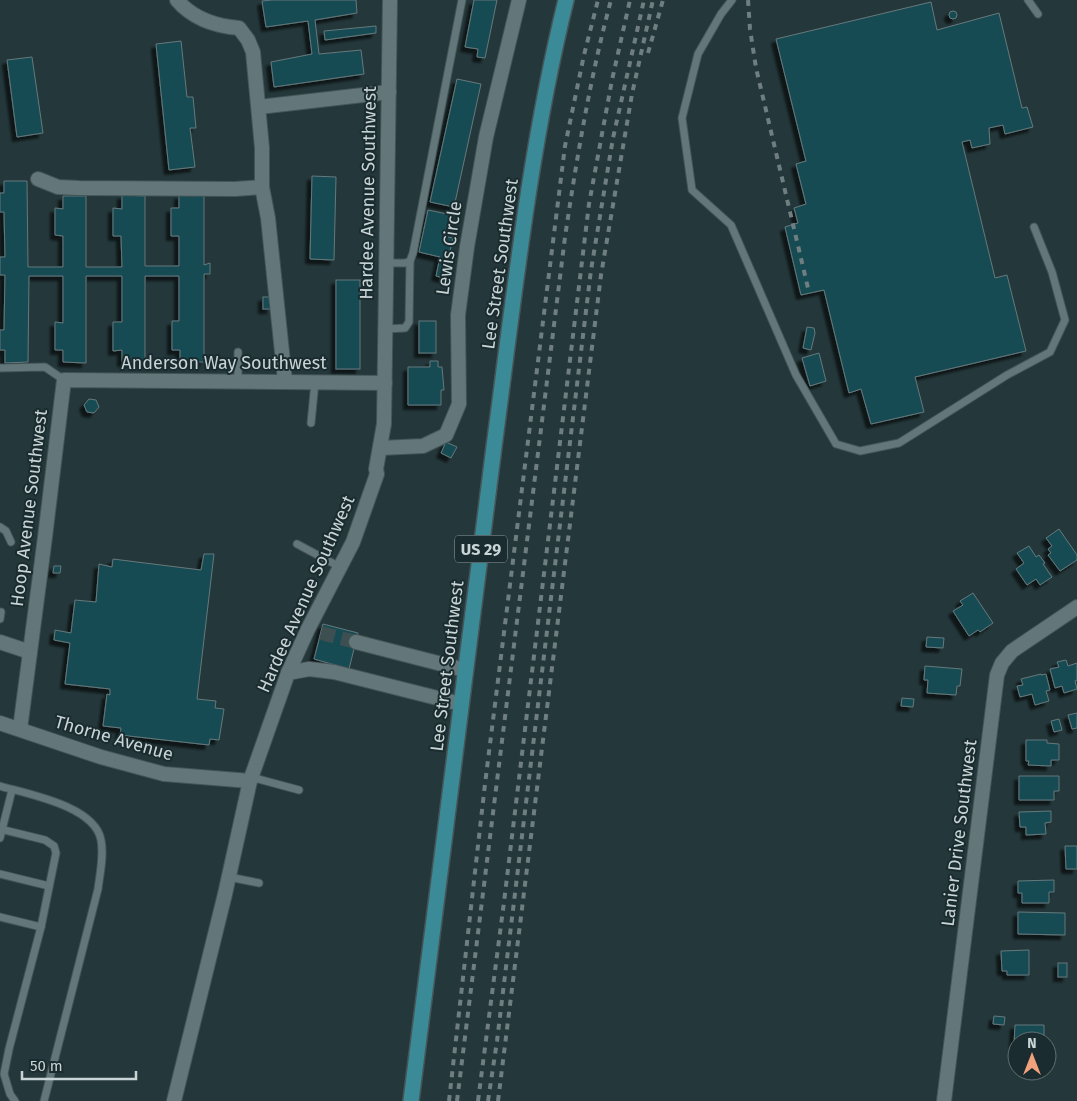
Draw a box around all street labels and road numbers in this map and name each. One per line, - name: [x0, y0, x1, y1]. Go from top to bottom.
- street label: Hardee Avenue Southwest: [355, 86, 381, 300]
- street label: Lee Street Southwest: [477, 177, 523, 351]
- street label: Lewis Circle: [432, 200, 466, 296]
- street label: Anderson Way Southwest: [121, 352, 327, 374]
- street label: Hoop Avenue Southwest: [6, 408, 52, 608]
- street label: Hardee Avenue Southwest: [253, 492, 360, 696]
- road number: US 29: [455, 536, 507, 562]
- street label: Lee Street Southwest: [426, 579, 468, 753]
- street label: Thorne Avenue: [52, 711, 176, 765]
- street label: Lanier Drive Southwest: [937, 738, 981, 928]

